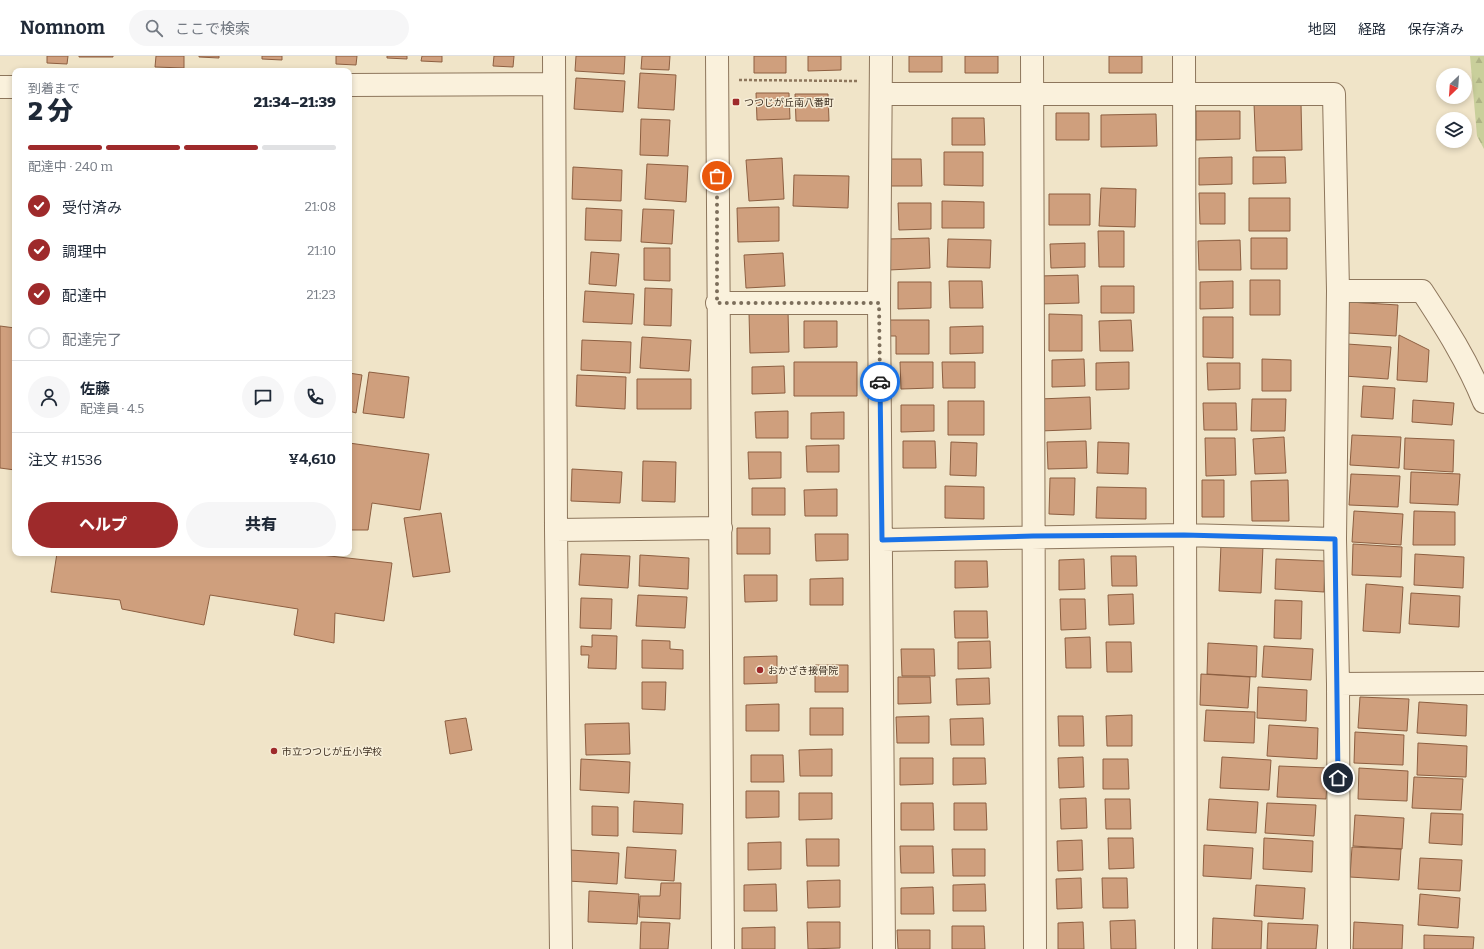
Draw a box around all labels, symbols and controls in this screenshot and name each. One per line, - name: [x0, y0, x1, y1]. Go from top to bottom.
- search box: [129, 10, 409, 46]
- text: Nomnom: [20, 16, 105, 39]
- icon: search: [143, 17, 165, 39]
- text: ここで検索: [175, 20, 250, 38]
- text: 地図: [1308, 21, 1336, 38]
- text: 経路: [1358, 21, 1386, 38]
- text: 保存済み: [1408, 21, 1464, 38]
- north arrow: [1436, 68, 1472, 104]
- map controls: [1436, 68, 1472, 148]
- text: 到着まで: [28, 81, 80, 96]
- text: 21:34–21:39: [253, 93, 336, 111]
- text: 2 分: [28, 96, 73, 127]
- marker: つつじが丘南八番町: [731, 97, 741, 107]
- place label: つつじが丘南八番町: [744, 97, 834, 109]
- button: layers: [1436, 112, 1472, 148]
- text: 配達中 · 240 m: [28, 159, 113, 174]
- pin: [700, 159, 734, 193]
- icon: bag: [706, 165, 728, 187]
- icon: check: [28, 195, 50, 217]
- text: 受付済み: [62, 199, 122, 217]
- text: 21:08: [305, 199, 336, 214]
- icon: check: [28, 239, 50, 261]
- text: 調理中: [62, 243, 107, 261]
- text: 21:10: [307, 243, 336, 258]
- icon: check: [28, 283, 50, 305]
- text: 配達中: [62, 287, 107, 305]
- text: 21:23: [306, 287, 336, 302]
- text: 配達完了: [62, 331, 122, 349]
- courier: [860, 362, 900, 402]
- icon: car: [869, 371, 891, 393]
- button: person: [28, 376, 70, 418]
- button: chat: [242, 376, 284, 418]
- button: phone: [294, 376, 336, 418]
- text: 佐藤: [80, 380, 110, 398]
- text: 配達員 · 4.5: [80, 401, 144, 416]
- text: ¥4,610: [288, 450, 336, 468]
- text: 注文 #1536: [28, 451, 102, 469]
- button: ヘルプ: [28, 502, 178, 548]
- button: 共有: [186, 502, 336, 548]
- marker: おかざき接骨院: [755, 665, 765, 675]
- place label: おかざき接骨院: [768, 665, 838, 677]
- marker: 市立つつじが丘小学校: [269, 746, 279, 756]
- place label: 市立つつじが丘小学校: [282, 746, 382, 758]
- pin: [1321, 761, 1355, 795]
- icon: home: [1327, 767, 1349, 789]

